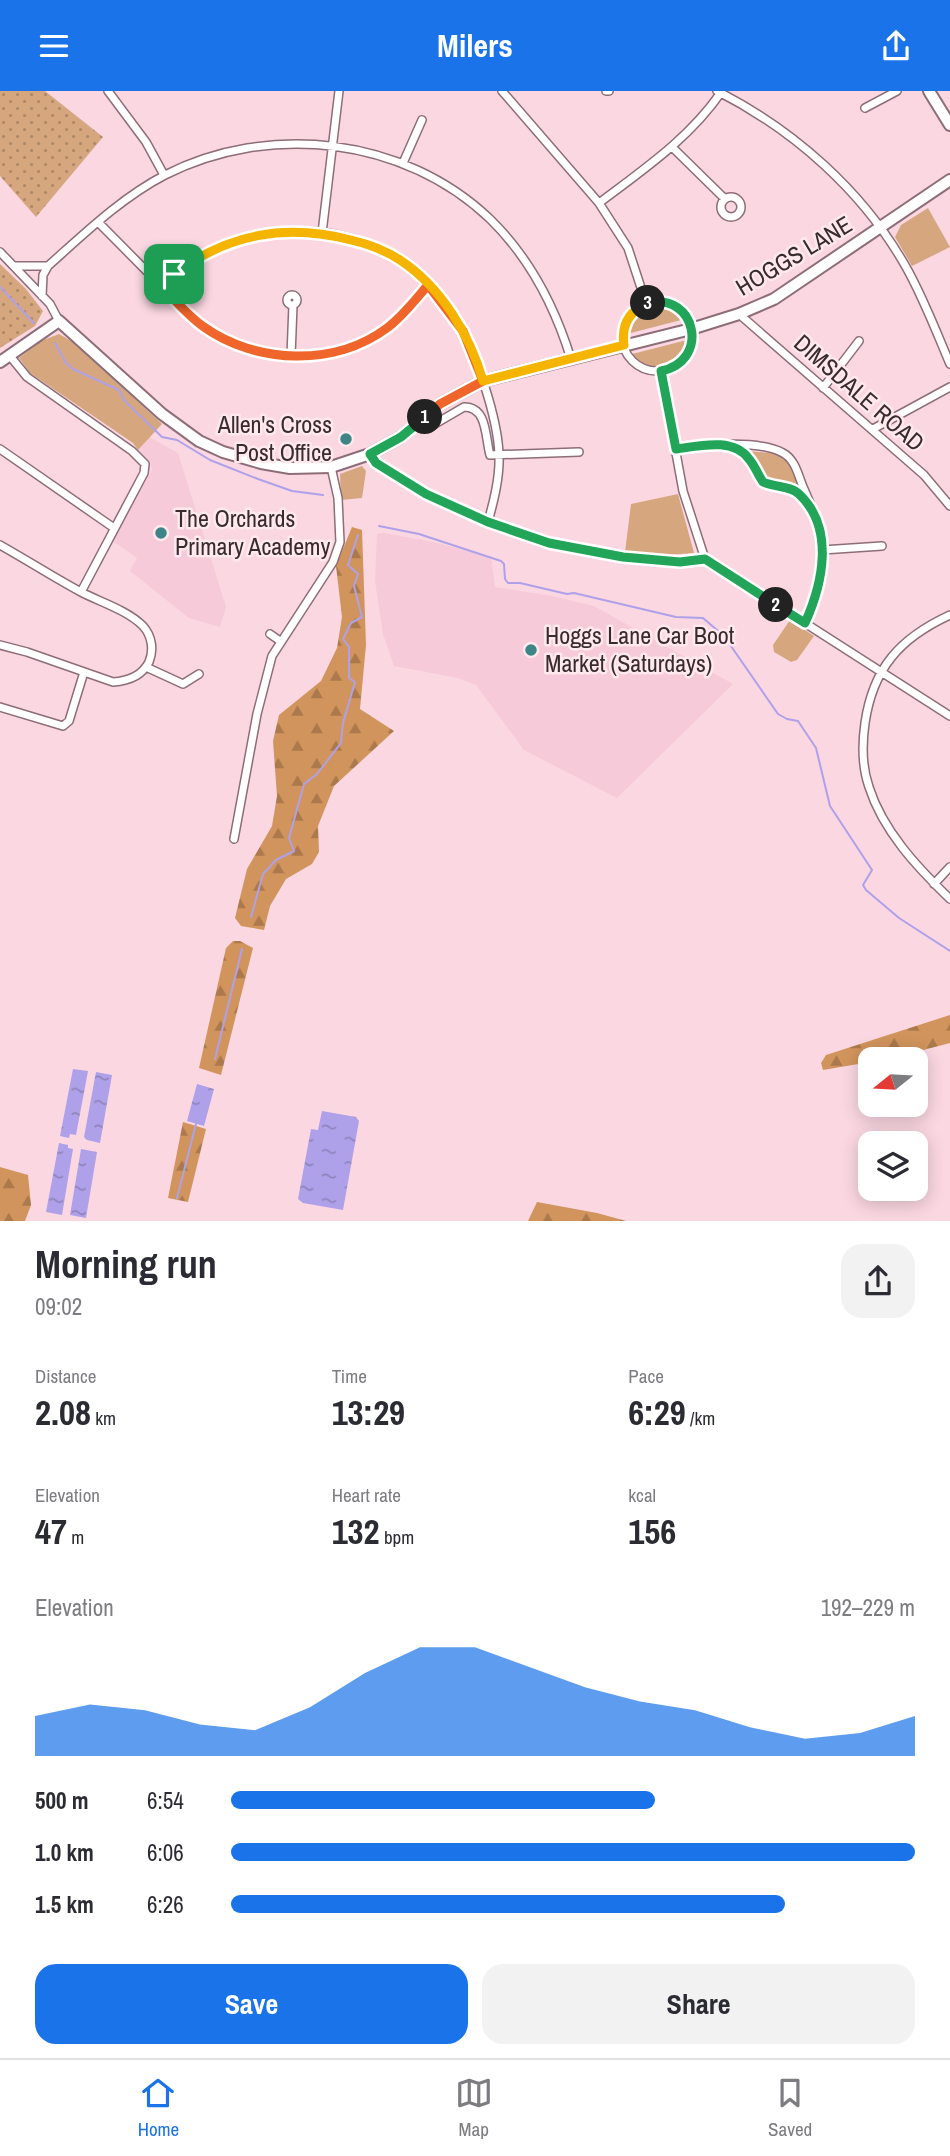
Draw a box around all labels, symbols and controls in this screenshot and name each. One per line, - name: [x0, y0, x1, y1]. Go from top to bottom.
- text: Milers: [437, 24, 513, 67]
- icon: menu: [35, 27, 73, 65]
- icon: share: [877, 27, 915, 65]
- street label: HOGGS LANE: [729, 208, 858, 302]
- pin: [144, 244, 204, 304]
- icon: arrive: [155, 255, 193, 293]
- pin: 3: [630, 285, 666, 321]
- text: 3: [643, 289, 652, 315]
- street label: DIMSDALE ROAD: [788, 327, 932, 458]
- pin: 1: [408, 399, 442, 435]
- text: 1: [420, 403, 429, 429]
- place label: Allen's Cross Post Office: [217, 408, 332, 468]
- marker: Allen's Cross Post Office: [338, 431, 354, 447]
- place label: The Orchards Primary Academy: [175, 502, 330, 562]
- marker: The Orchards Primary Academy: [153, 525, 169, 541]
- pin: 2: [758, 587, 794, 623]
- text: 2: [771, 591, 780, 617]
- place label: Hoggs Lane Car Boot Market (Saturdays): [545, 619, 735, 679]
- marker: Hoggs Lane Car Boot Market (Saturdays): [523, 642, 539, 658]
- north arrow: [858, 1047, 928, 1117]
- map controls: [858, 1047, 928, 1201]
- button: layers: [858, 1131, 928, 1201]
- text: Morning run: [35, 1239, 217, 1290]
- button: share: [841, 1244, 915, 1318]
- text: 09:02: [35, 1291, 82, 1322]
- text: Distance: [35, 1363, 96, 1389]
- text: Time: [332, 1363, 367, 1389]
- text: Pace: [628, 1363, 664, 1389]
- text: 2.08: [35, 1389, 91, 1436]
- text: 13:29: [332, 1389, 405, 1436]
- text: 6:29: [628, 1389, 686, 1436]
- text: km: [91, 1405, 116, 1431]
- text: /km: [686, 1405, 715, 1431]
- text: Elevation: [35, 1482, 100, 1508]
- text: Heart rate: [332, 1482, 401, 1508]
- text: kcal: [628, 1482, 656, 1508]
- text: 47: [35, 1508, 67, 1555]
- text: 132: [332, 1508, 380, 1555]
- text: 156: [628, 1508, 676, 1555]
- text: m: [67, 1524, 84, 1550]
- text: bpm: [380, 1524, 414, 1550]
- text: Elevation: [35, 1592, 114, 1623]
- text: 192–229 m: [821, 1592, 915, 1623]
- text: 500 m: [35, 1785, 88, 1816]
- text: 6:54: [147, 1785, 184, 1816]
- text: 1.0 km: [35, 1837, 94, 1868]
- text: 6:06: [147, 1837, 184, 1868]
- text: 1.5 km: [35, 1889, 94, 1920]
- text: 6:26: [147, 1889, 184, 1920]
- button: Save: [35, 1964, 468, 2044]
- button: Share: [482, 1964, 915, 2044]
- tab: Home: [138, 2074, 179, 2142]
- tab: Map: [455, 2074, 493, 2142]
- tab: Saved: [768, 2074, 812, 2142]

